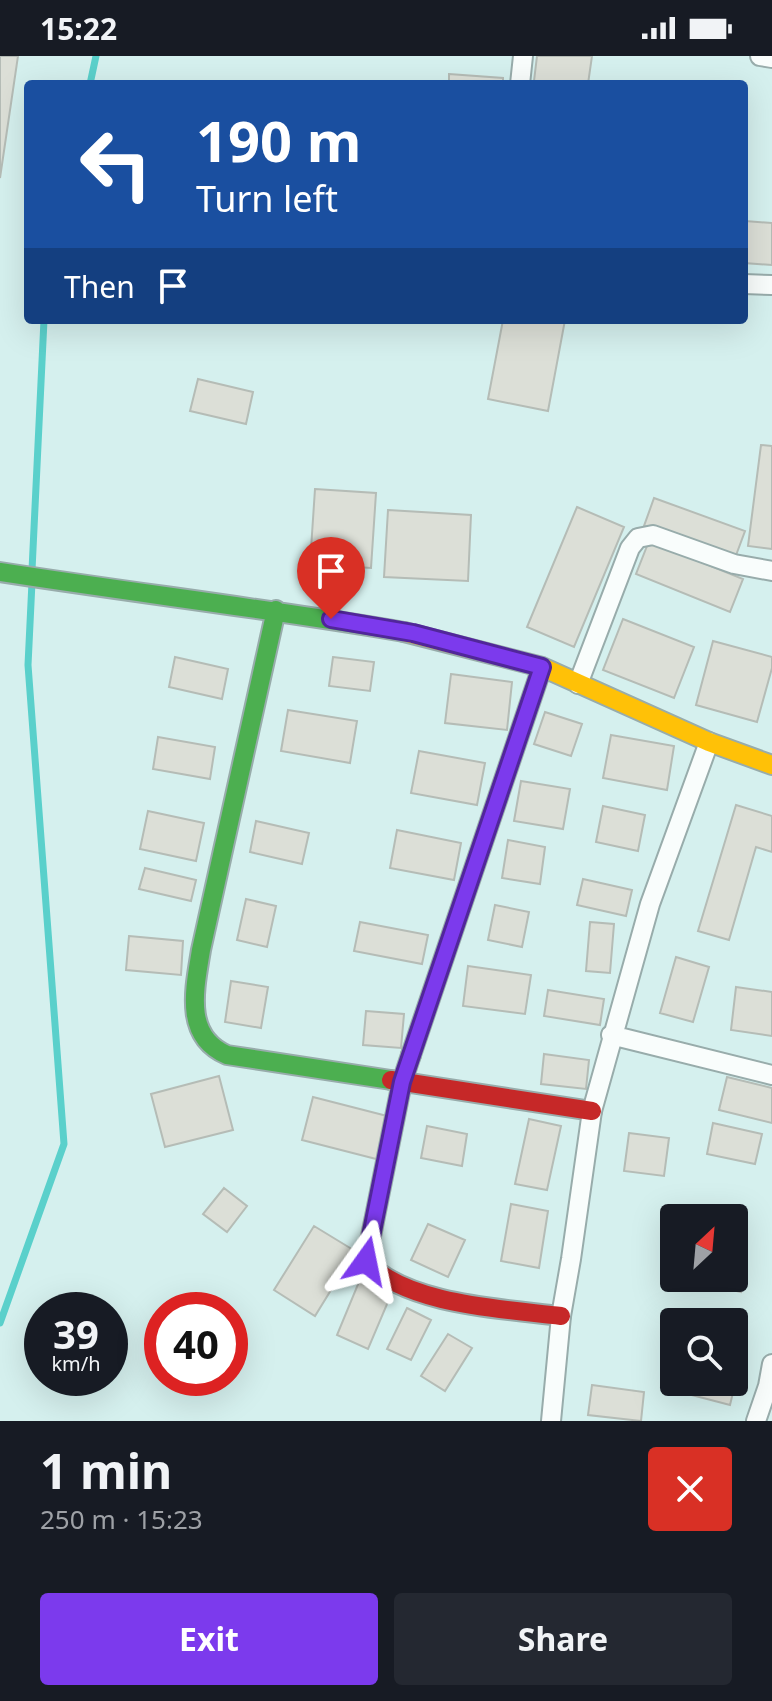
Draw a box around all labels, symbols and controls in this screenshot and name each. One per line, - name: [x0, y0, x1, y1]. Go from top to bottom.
- text: 15:22: [40, 8, 117, 49]
- text: 190 m: [196, 102, 361, 178]
- icon: left: [64, 112, 168, 216]
- text: Turn left: [196, 174, 338, 223]
- icon: arrive: [151, 264, 195, 308]
- text: Then: [64, 266, 135, 307]
- pin: [297, 537, 365, 619]
- icon: arrive: [309, 549, 353, 593]
- north arrow: [660, 1204, 748, 1292]
- map controls: [660, 1204, 748, 1396]
- position arrow: [324, 1219, 408, 1303]
- speed limit sign: 40: [144, 1292, 248, 1396]
- text: 39: [53, 1306, 99, 1361]
- button: search: [660, 1308, 748, 1396]
- text: km/h: [51, 1350, 101, 1377]
- text: 1 min: [40, 1438, 172, 1503]
- button: close: [648, 1447, 732, 1531]
- text: 250 m · 15:23: [40, 1501, 203, 1537]
- button: Exit: [40, 1593, 378, 1685]
- button: Share: [394, 1593, 732, 1685]

